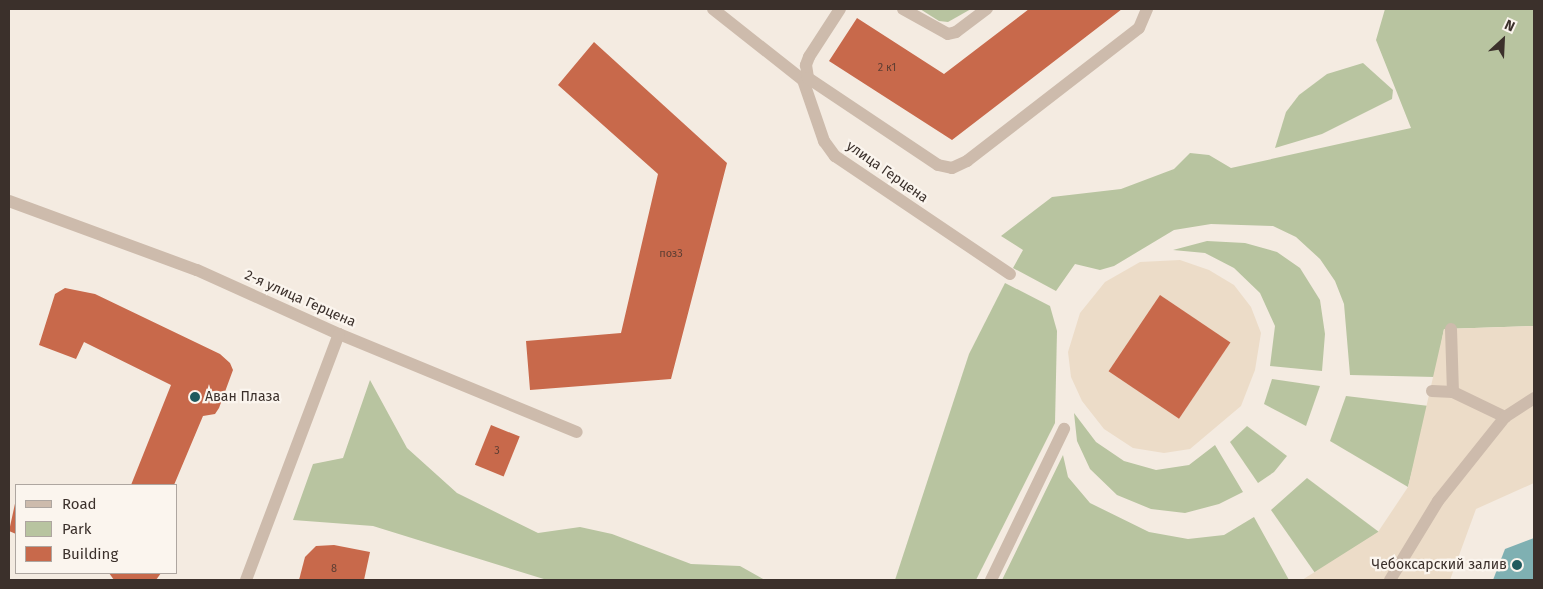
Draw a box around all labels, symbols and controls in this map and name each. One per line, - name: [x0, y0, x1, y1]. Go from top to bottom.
- north arrow: [1478, 15, 1528, 65]
- text: N: [1502, 16, 1517, 36]
- house number: 2 к1: [878, 61, 896, 75]
- street label: улица Герцена: [843, 138, 931, 206]
- house number: поз3: [659, 247, 683, 261]
- street label: 2-я улица Герцена: [242, 267, 358, 331]
- place label: Аван Плаза: [205, 389, 280, 405]
- marker: Аван Плаза: [189, 391, 201, 403]
- house number: 3: [494, 444, 500, 458]
- legend: [15, 484, 178, 574]
- text: Road: [62, 495, 97, 513]
- text: Park: [62, 520, 92, 538]
- text: Building: [62, 545, 118, 563]
- place label: Чебоксарский залив: [1372, 557, 1507, 573]
- marker: Чебоксарский залив: [1511, 559, 1523, 571]
- house number: 8: [331, 562, 337, 576]

